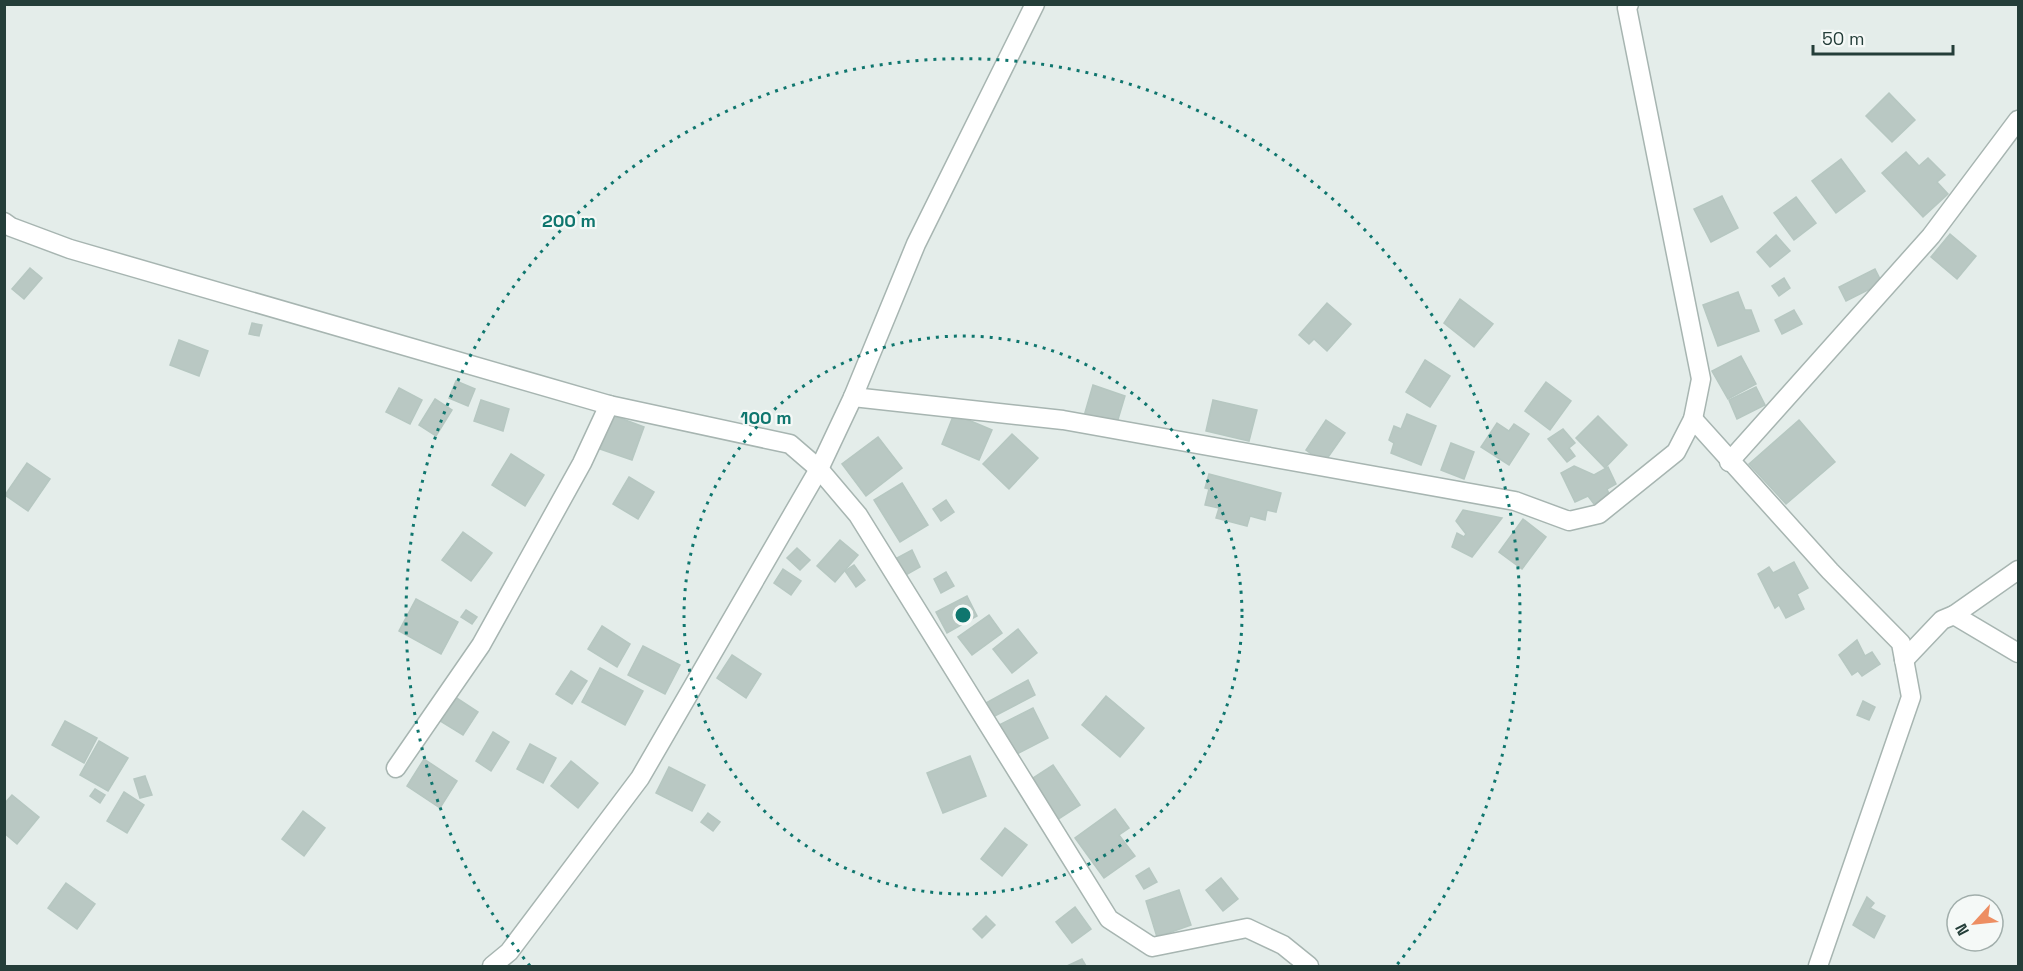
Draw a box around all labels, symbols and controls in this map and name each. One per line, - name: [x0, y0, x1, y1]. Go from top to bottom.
- scale bar: [1813, 18, 1952, 56]
- text: 50 m: [1822, 27, 1864, 50]
- text: 200 m: [542, 209, 596, 232]
- text: 100 m: [740, 406, 792, 429]
- centre of rings: [953, 605, 973, 625]
- north arrow: [1945, 893, 2005, 953]
- text: N: [1950, 920, 1974, 939]

